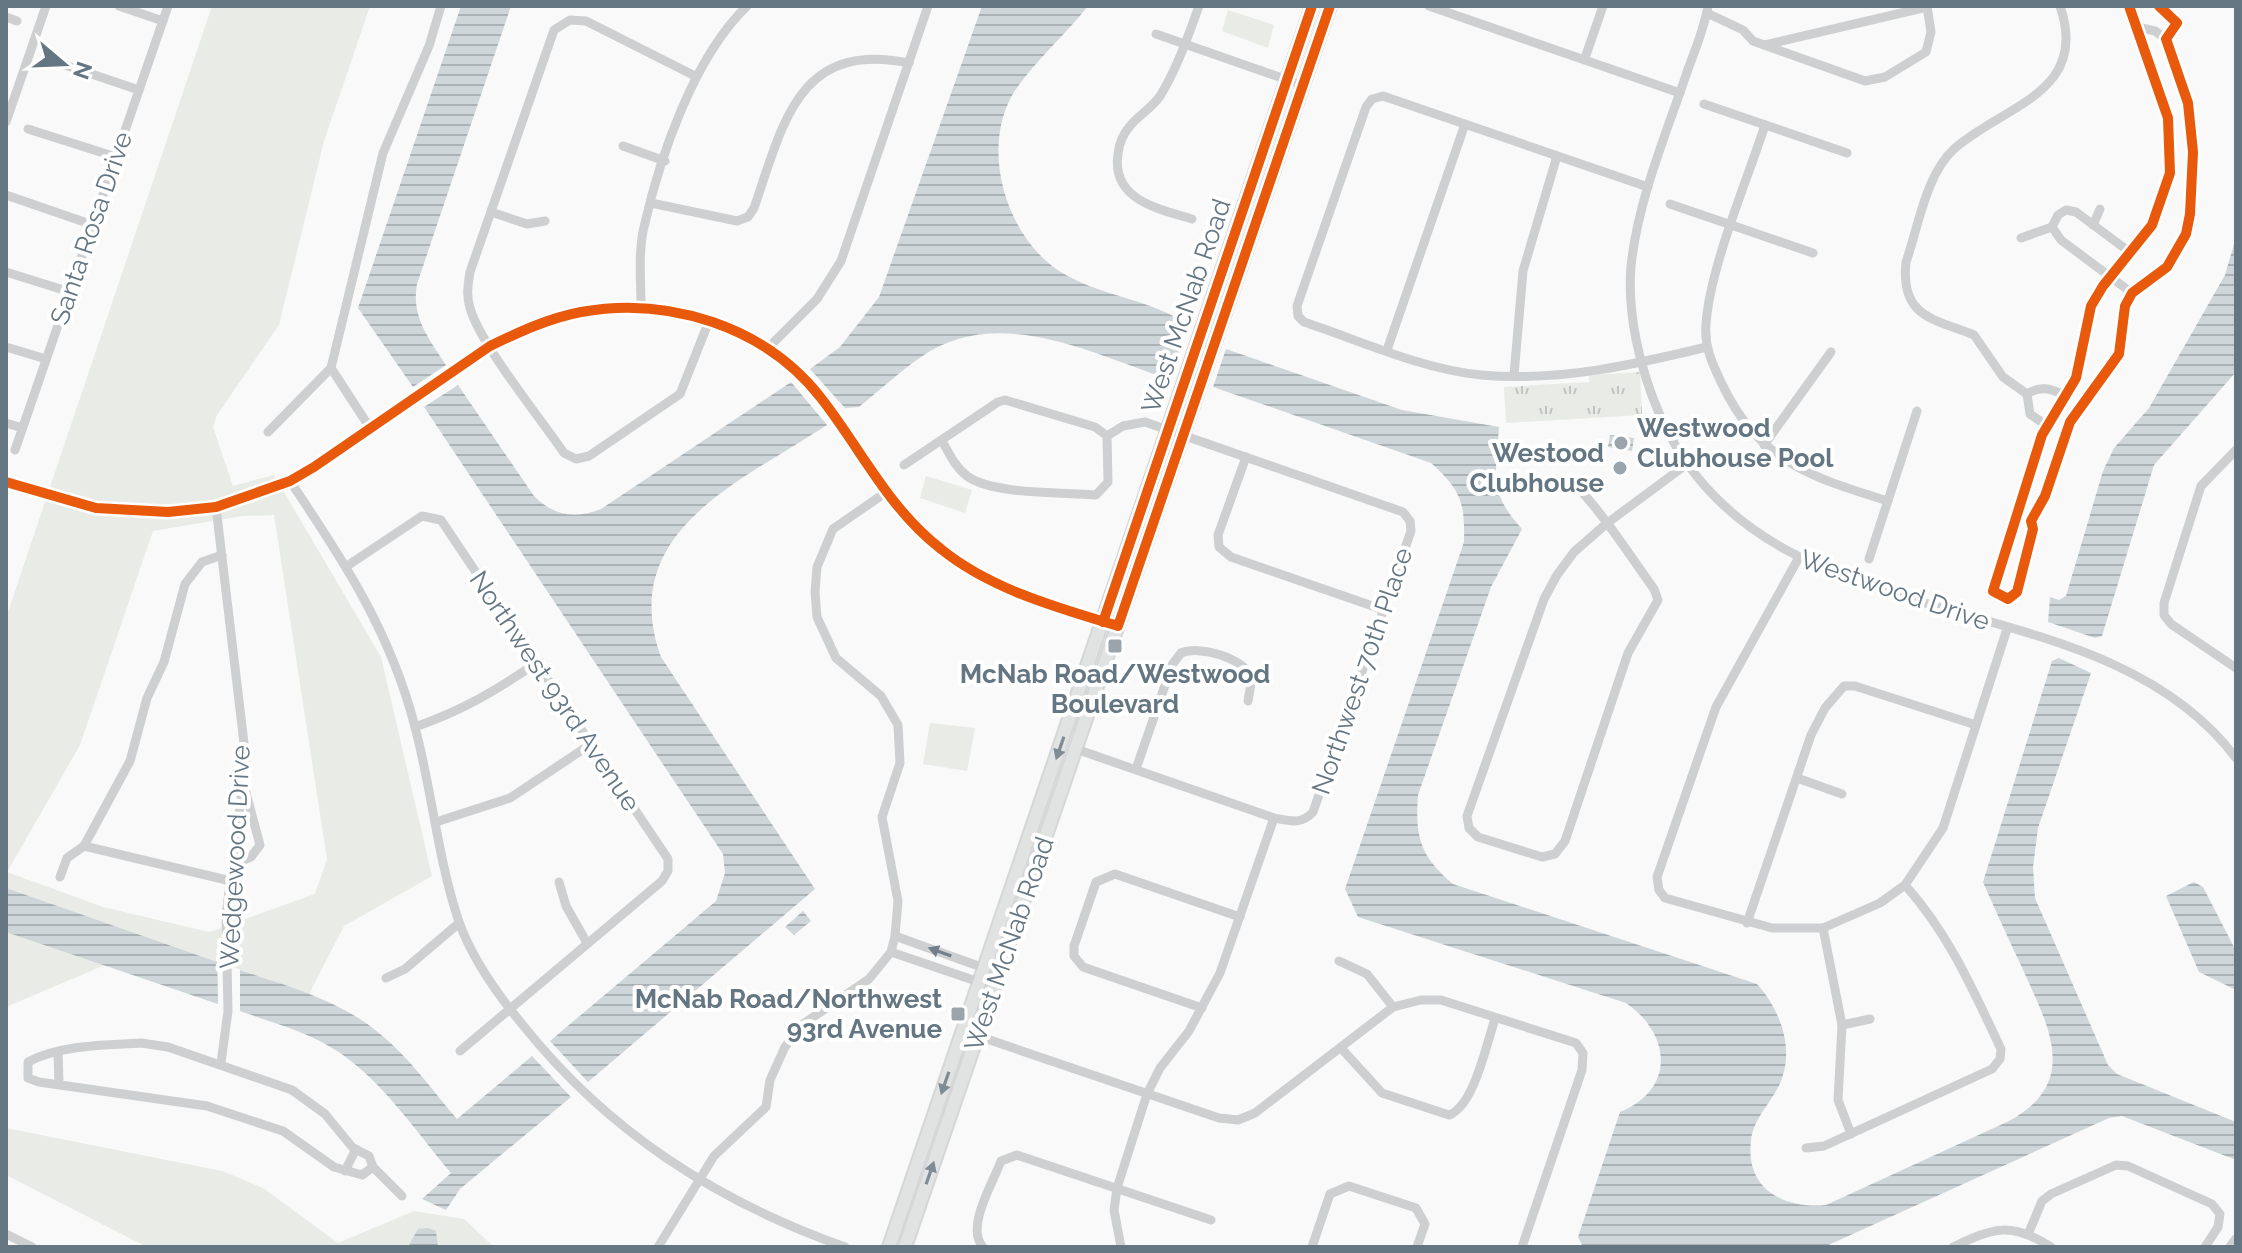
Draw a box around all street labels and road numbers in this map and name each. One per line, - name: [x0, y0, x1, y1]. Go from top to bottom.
- street label: Santa Rosa Drive: [44, 128, 138, 328]
- street label: West McNab Road: [1135, 195, 1237, 417]
- street label: Northwest 70th Place: [1306, 544, 1418, 798]
- street label: Westwood Drive: [1796, 544, 1994, 636]
- street label: Northwest 93rd Avenue: [463, 565, 647, 817]
- street label: Wedgewood Drive: [214, 744, 256, 970]
- street label: West McNab Road: [958, 833, 1060, 1055]

